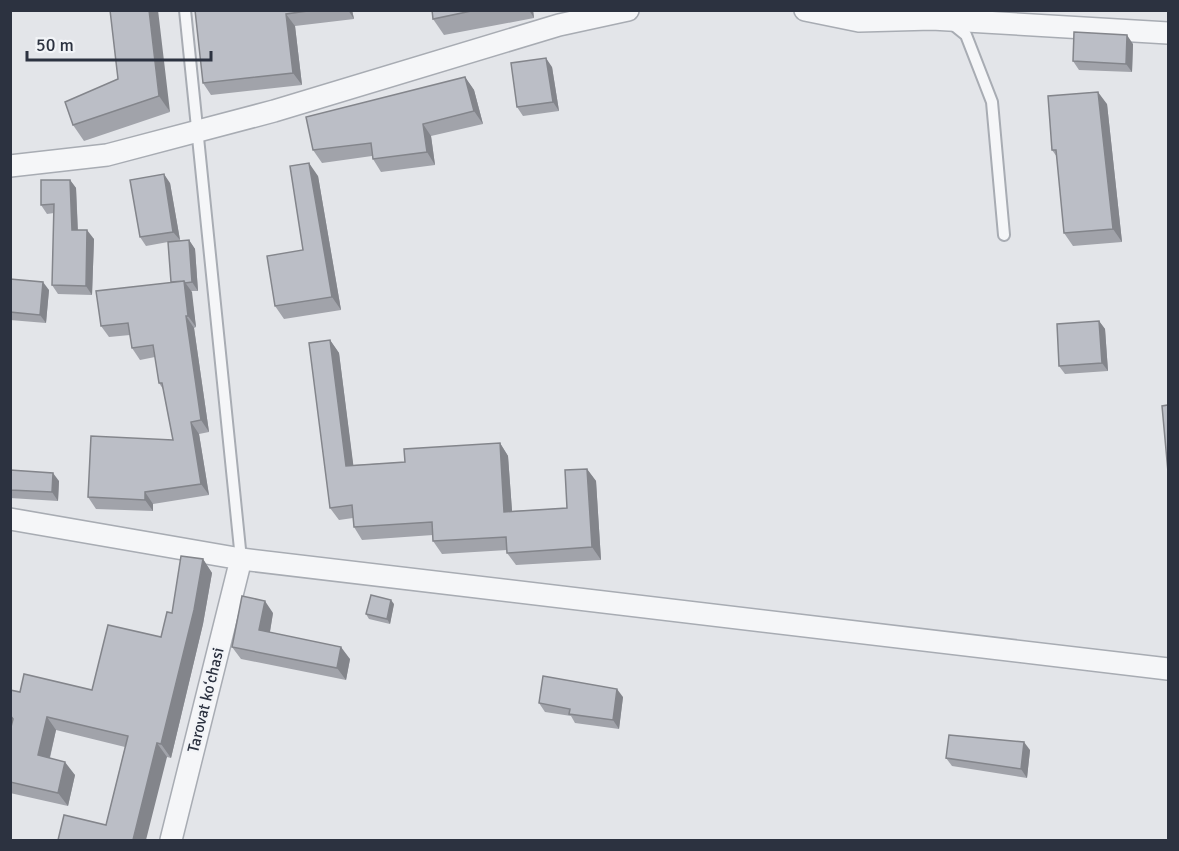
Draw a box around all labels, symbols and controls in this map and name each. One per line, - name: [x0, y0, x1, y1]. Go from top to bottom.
- scale bar: [27, 24, 212, 62]
- text: 50 m: [36, 34, 74, 56]
- street label: Tarovat koʻchasi: [183, 645, 229, 755]

